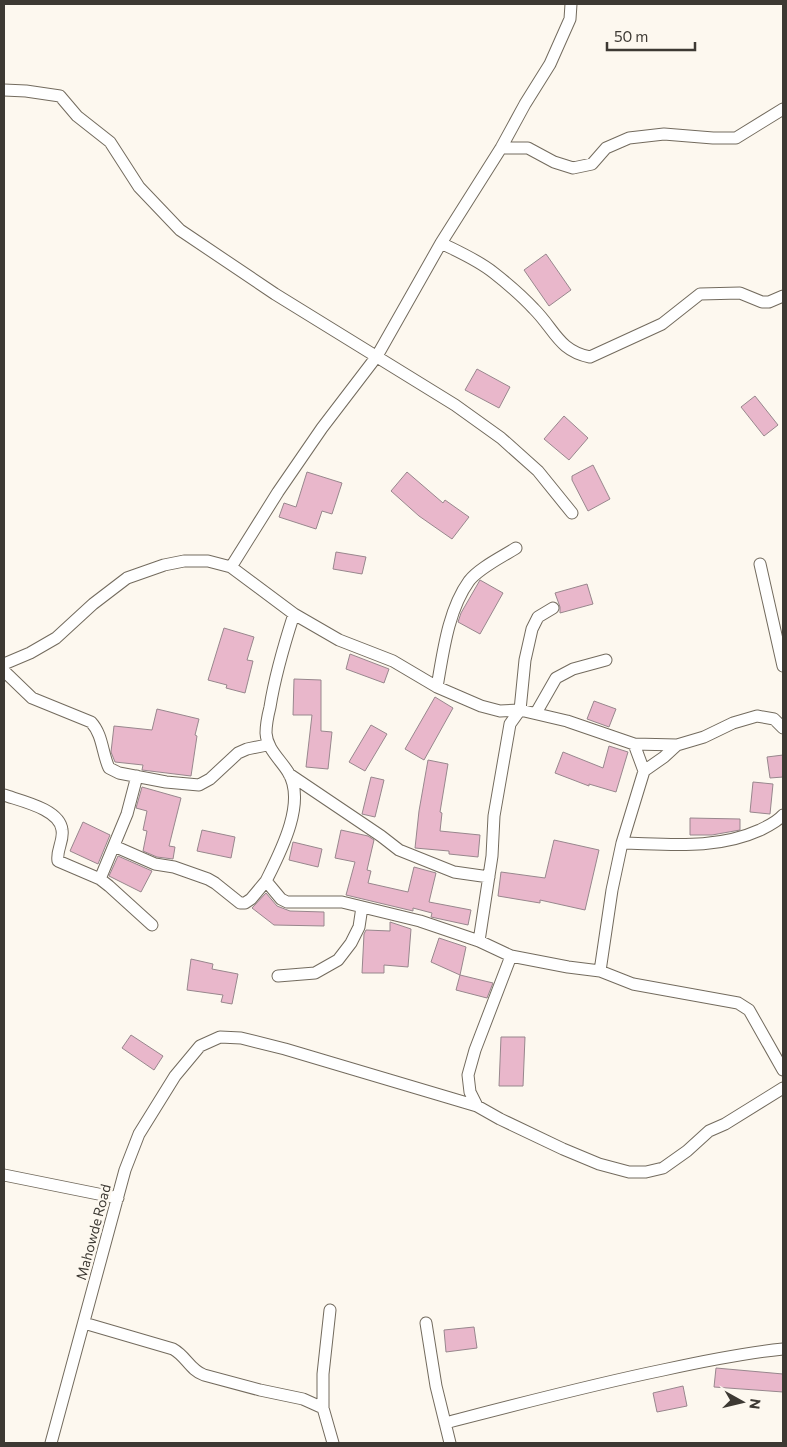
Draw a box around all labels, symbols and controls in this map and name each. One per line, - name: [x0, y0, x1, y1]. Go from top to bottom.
- scale bar: [607, 20, 694, 52]
- text: 50 m: [614, 27, 648, 45]
- street label: Mahowde Road: [72, 1182, 114, 1282]
- north arrow: [717, 1377, 767, 1427]
- text: N: [746, 1397, 765, 1410]

